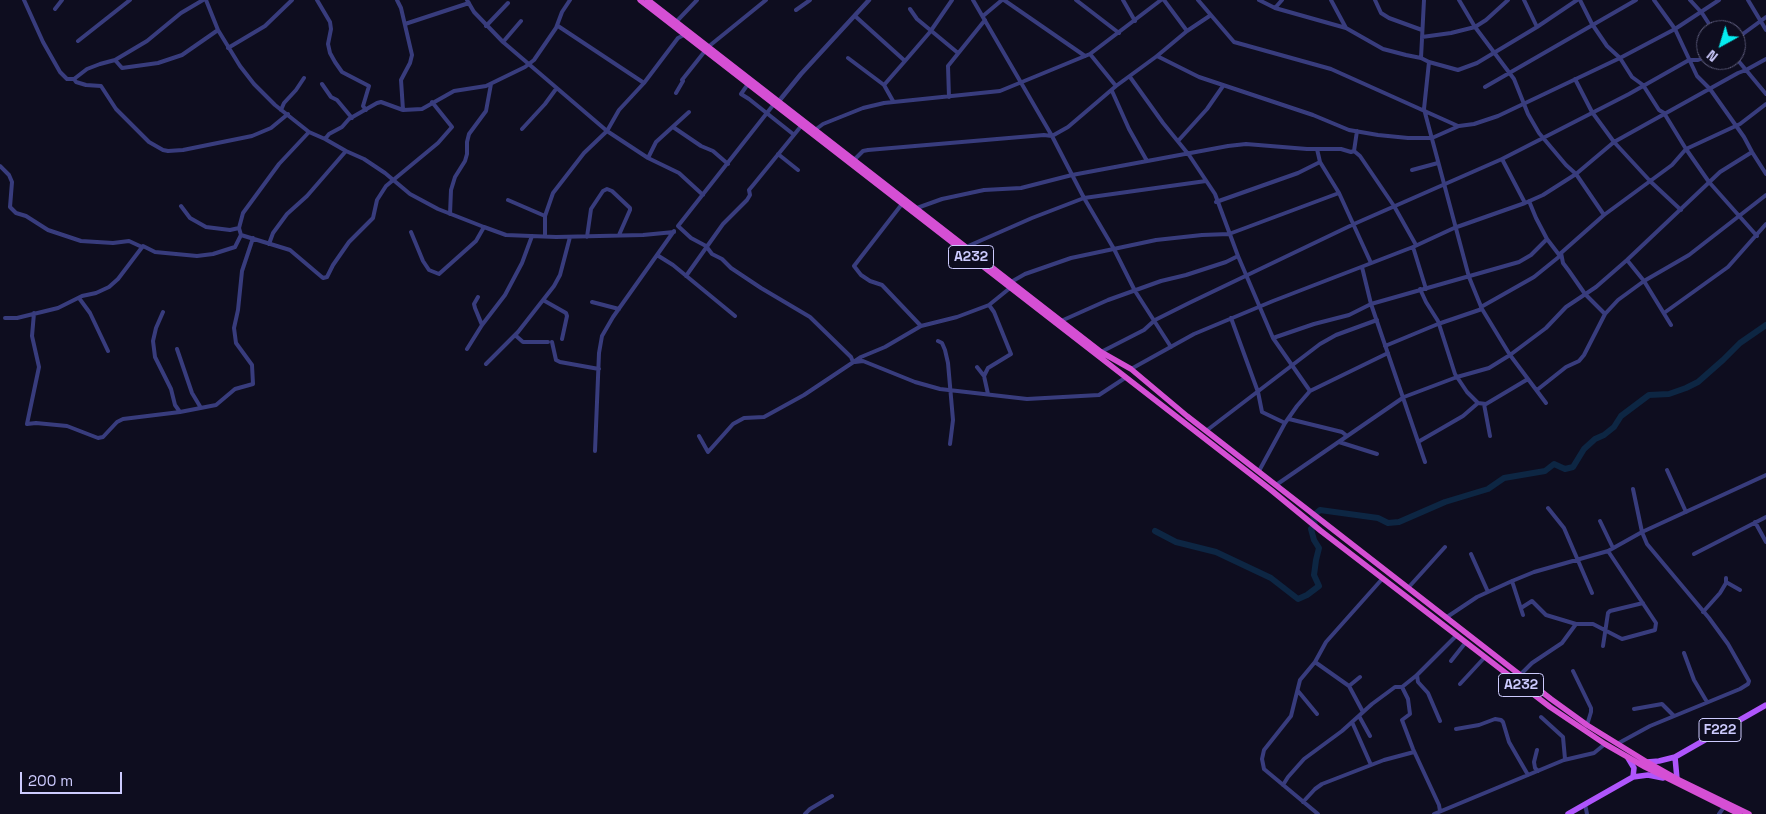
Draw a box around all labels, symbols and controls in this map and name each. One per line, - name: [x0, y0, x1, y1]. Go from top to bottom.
- north arrow: [1696, 20, 1746, 70]
- text: N: [1703, 46, 1722, 66]
- road number: A232: [948, 246, 994, 268]
- road number: A232: [1498, 674, 1544, 696]
- road number: F222: [1699, 718, 1741, 742]
- scale bar: [22, 762, 125, 794]
- text: 200 m: [28, 771, 73, 790]

